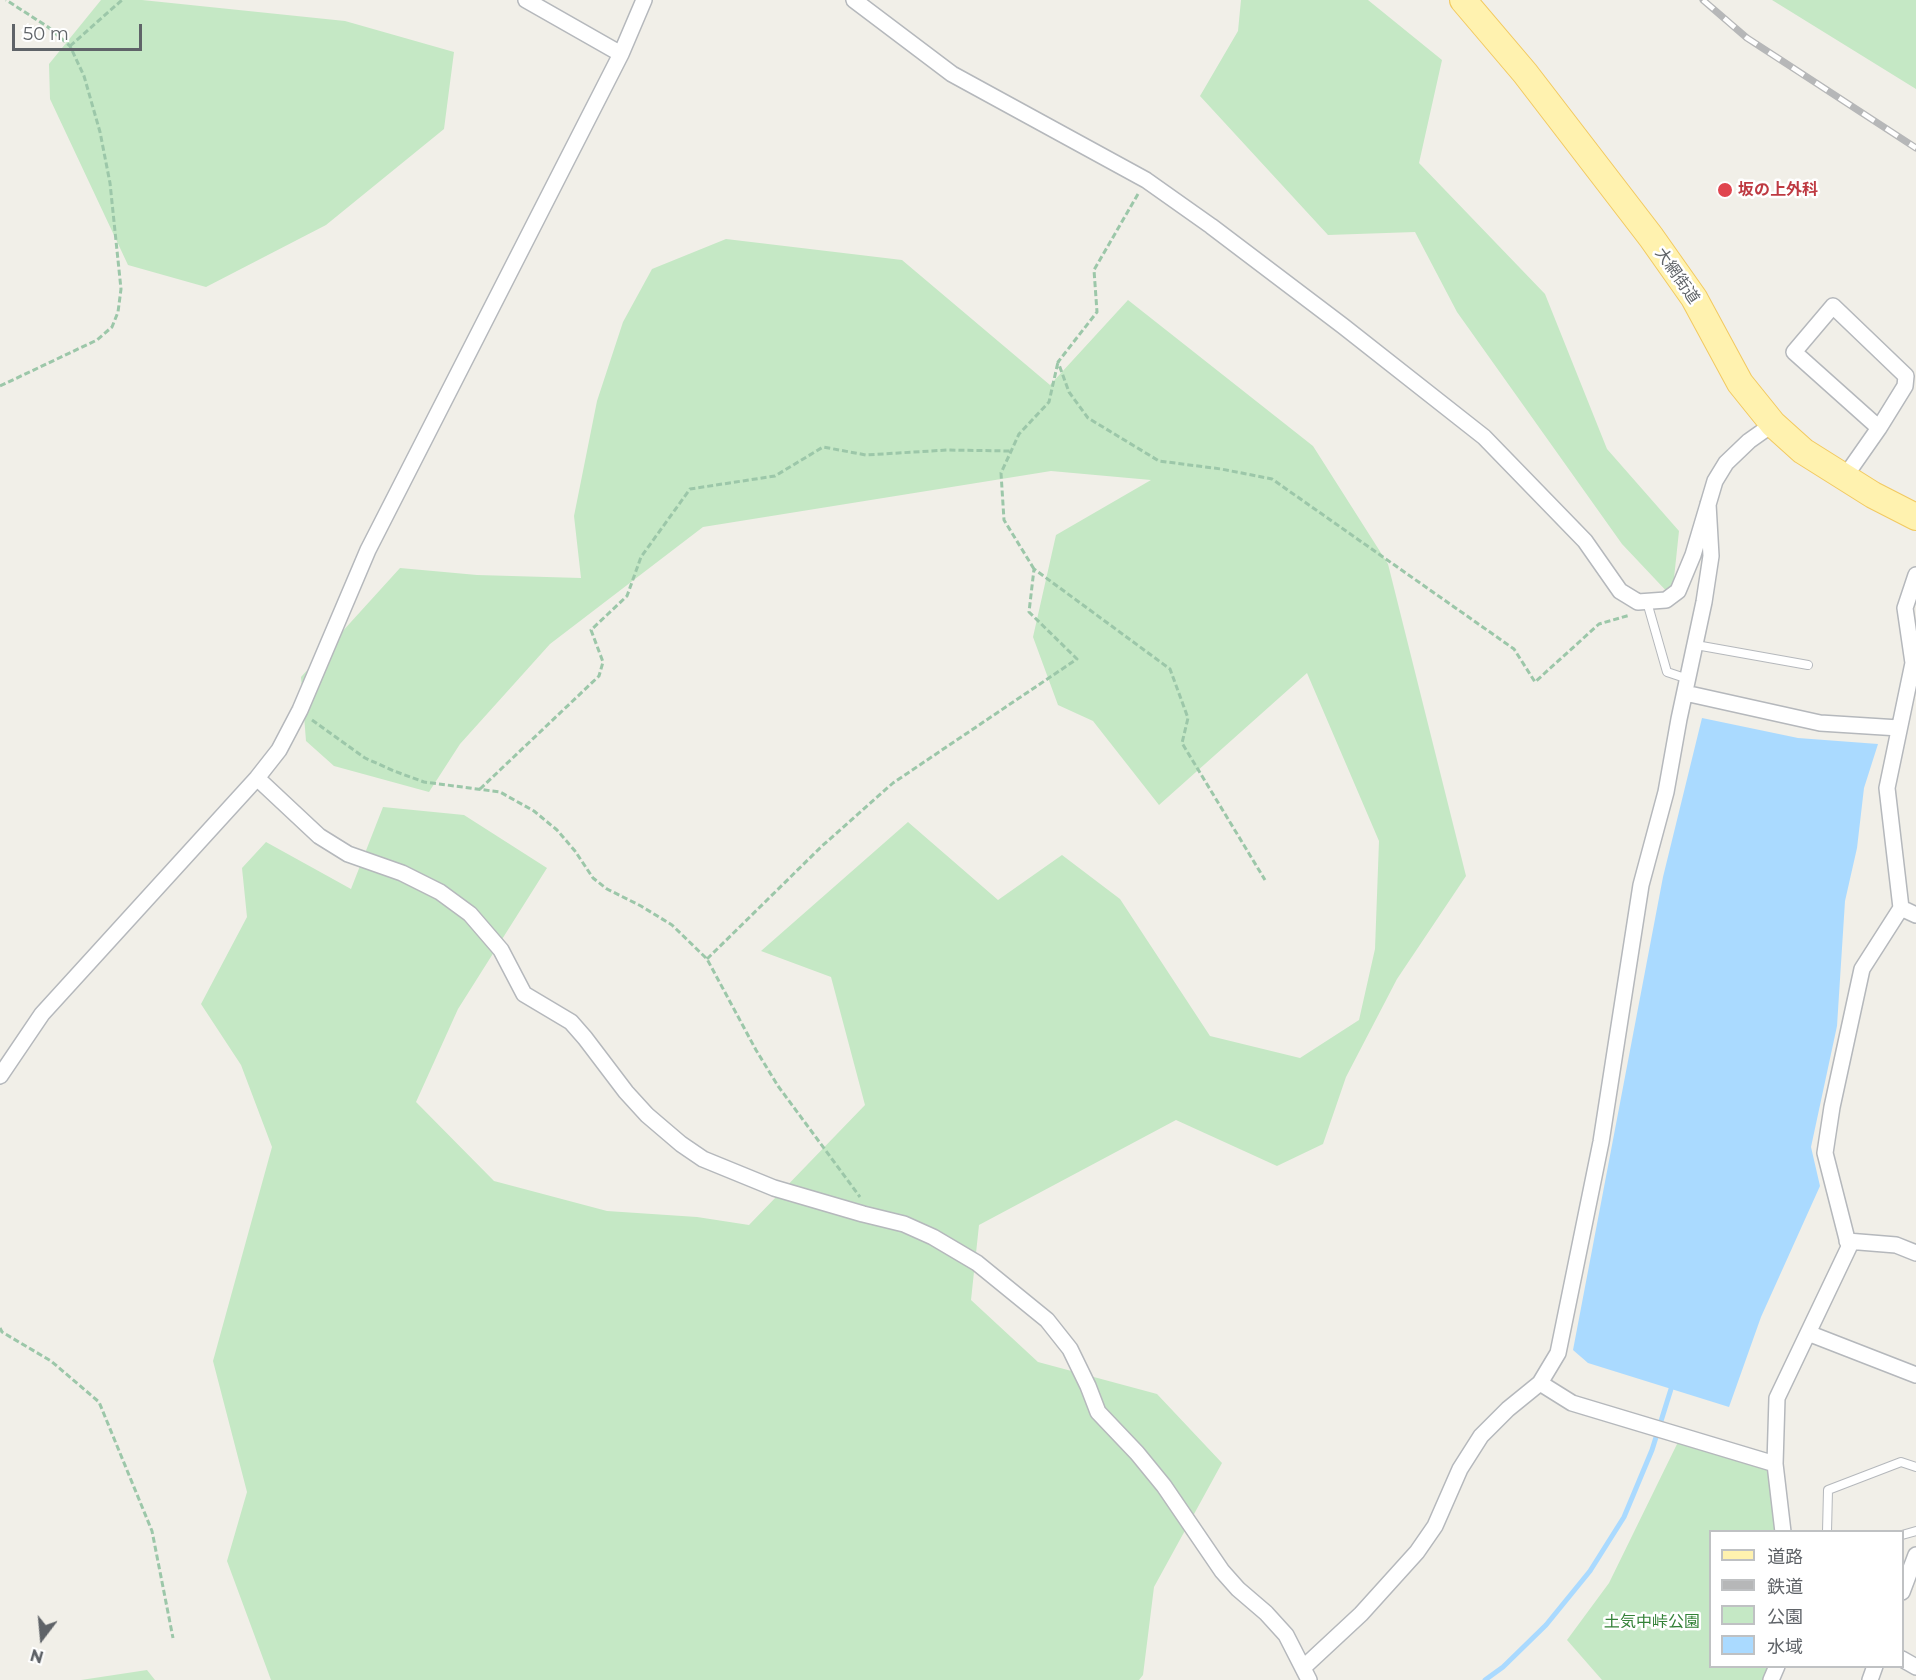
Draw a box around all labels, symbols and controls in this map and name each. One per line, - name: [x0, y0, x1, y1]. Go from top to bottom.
- scale bar: [15, 12, 146, 50]
- text: 50 m: [23, 23, 69, 45]
- place label: 坂の上外科: [1738, 180, 1818, 200]
- marker: 坂の上外科: [1716, 181, 1734, 199]
- street label: 大網街道: [1651, 244, 1703, 308]
- legend: [1709, 1530, 1904, 1668]
- text: 道路: [1767, 1546, 1803, 1568]
- text: 鉄道: [1767, 1576, 1803, 1598]
- text: 公園: [1767, 1606, 1803, 1628]
- north arrow: [12, 1608, 72, 1668]
- park label: 土気中峠公園: [1604, 1612, 1700, 1632]
- text: 水域: [1767, 1636, 1803, 1658]
- text: N: [28, 1645, 46, 1667]

